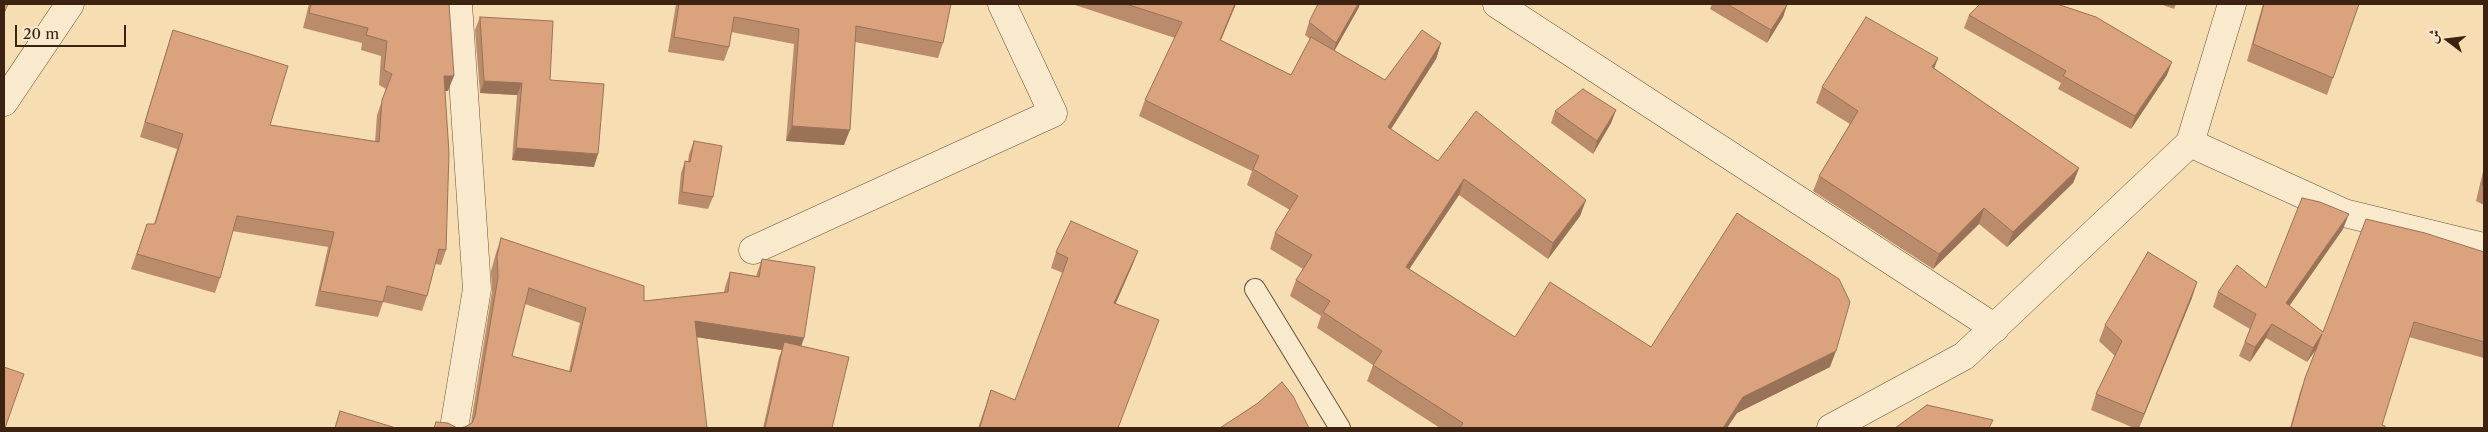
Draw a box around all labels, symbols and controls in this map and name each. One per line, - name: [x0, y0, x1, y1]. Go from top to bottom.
- scale bar: [18, 15, 129, 47]
- north arrow: [2423, 15, 2473, 65]
- text: 20 m: [23, 24, 59, 43]
- text: ش: [2423, 27, 2444, 45]

